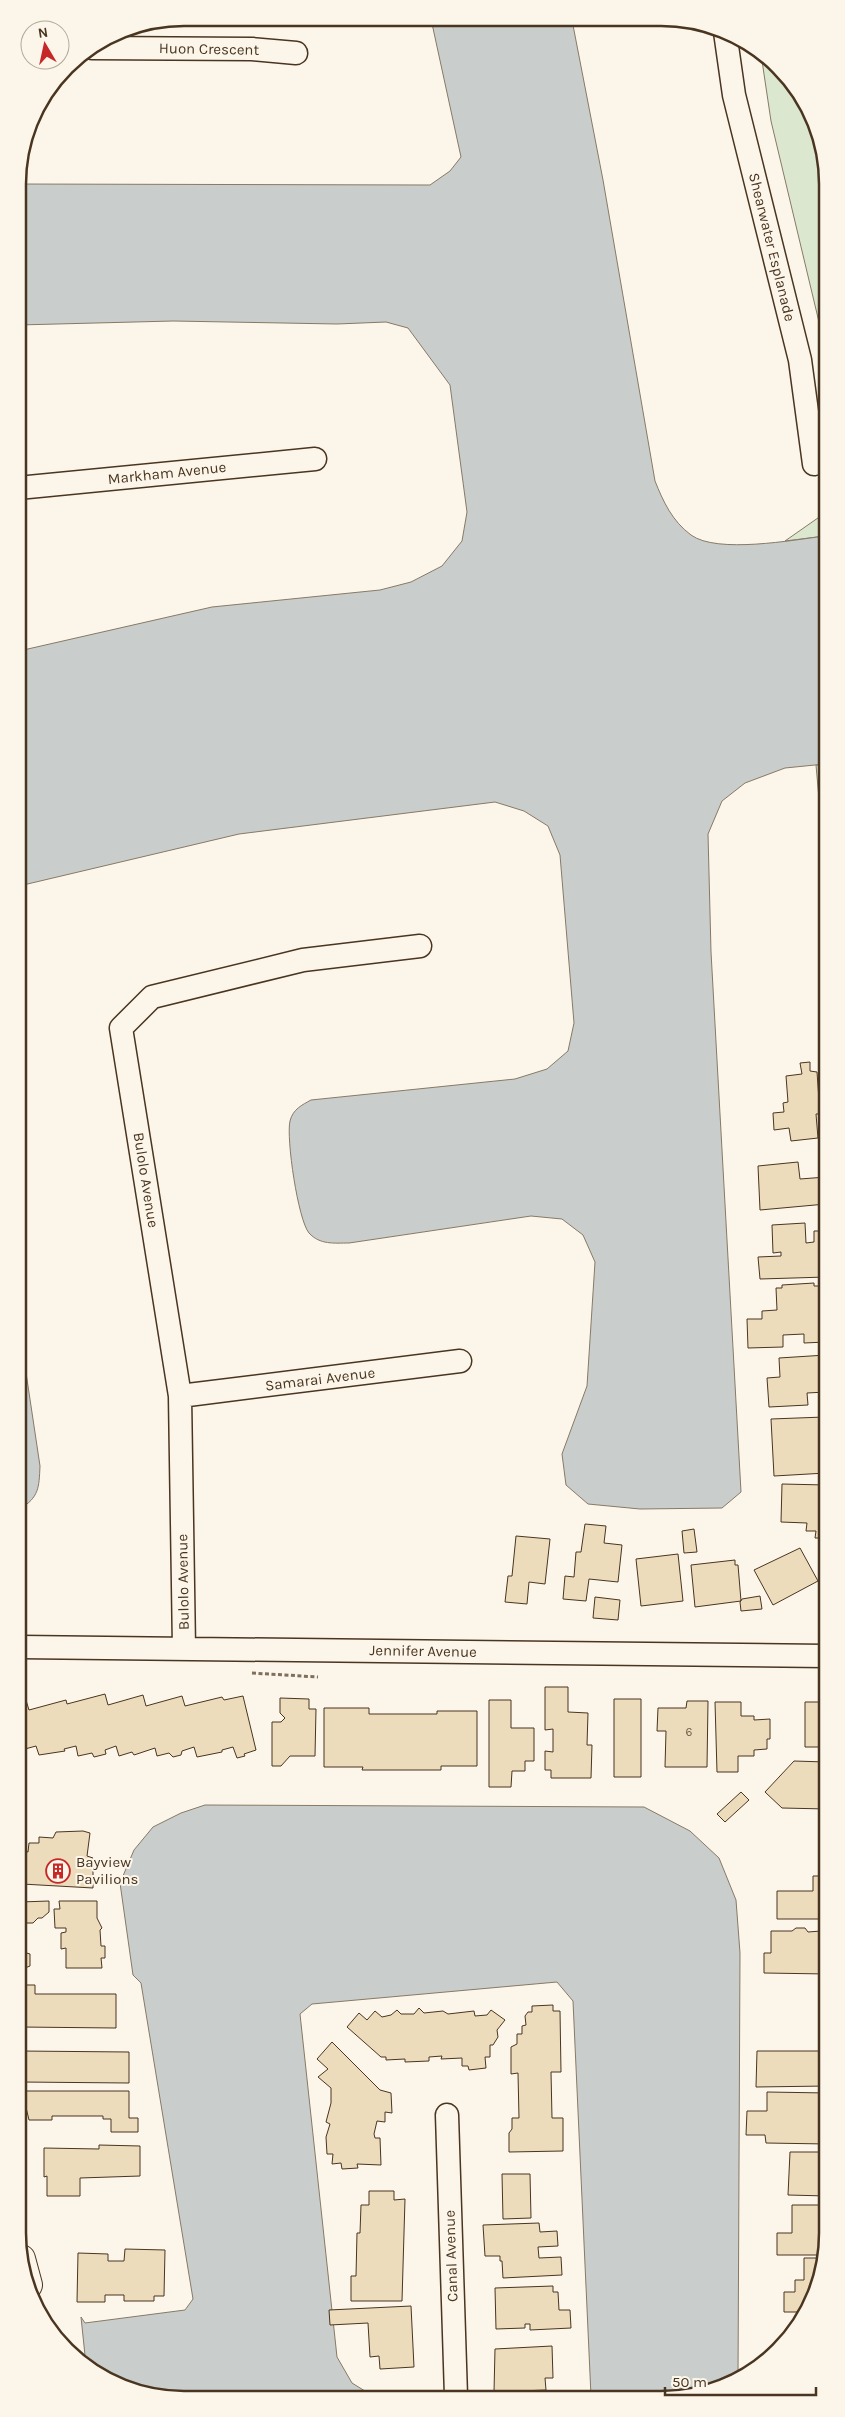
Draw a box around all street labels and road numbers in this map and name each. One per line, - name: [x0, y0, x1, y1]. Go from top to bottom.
- street label: Huon Crescent: [159, 39, 260, 59]
- street label: Shearwater Esplanade: [745, 171, 799, 323]
- street label: Markham Avenue: [107, 458, 227, 488]
- street label: Bulolo Avenue: [130, 1131, 162, 1229]
- street label: Samarai Avenue: [264, 1363, 376, 1395]
- street label: Bulolo Avenue: [173, 1534, 193, 1630]
- street label: Jennifer Avenue: [369, 1641, 477, 1661]
- street label: Canal Avenue: [440, 2210, 462, 2302]

